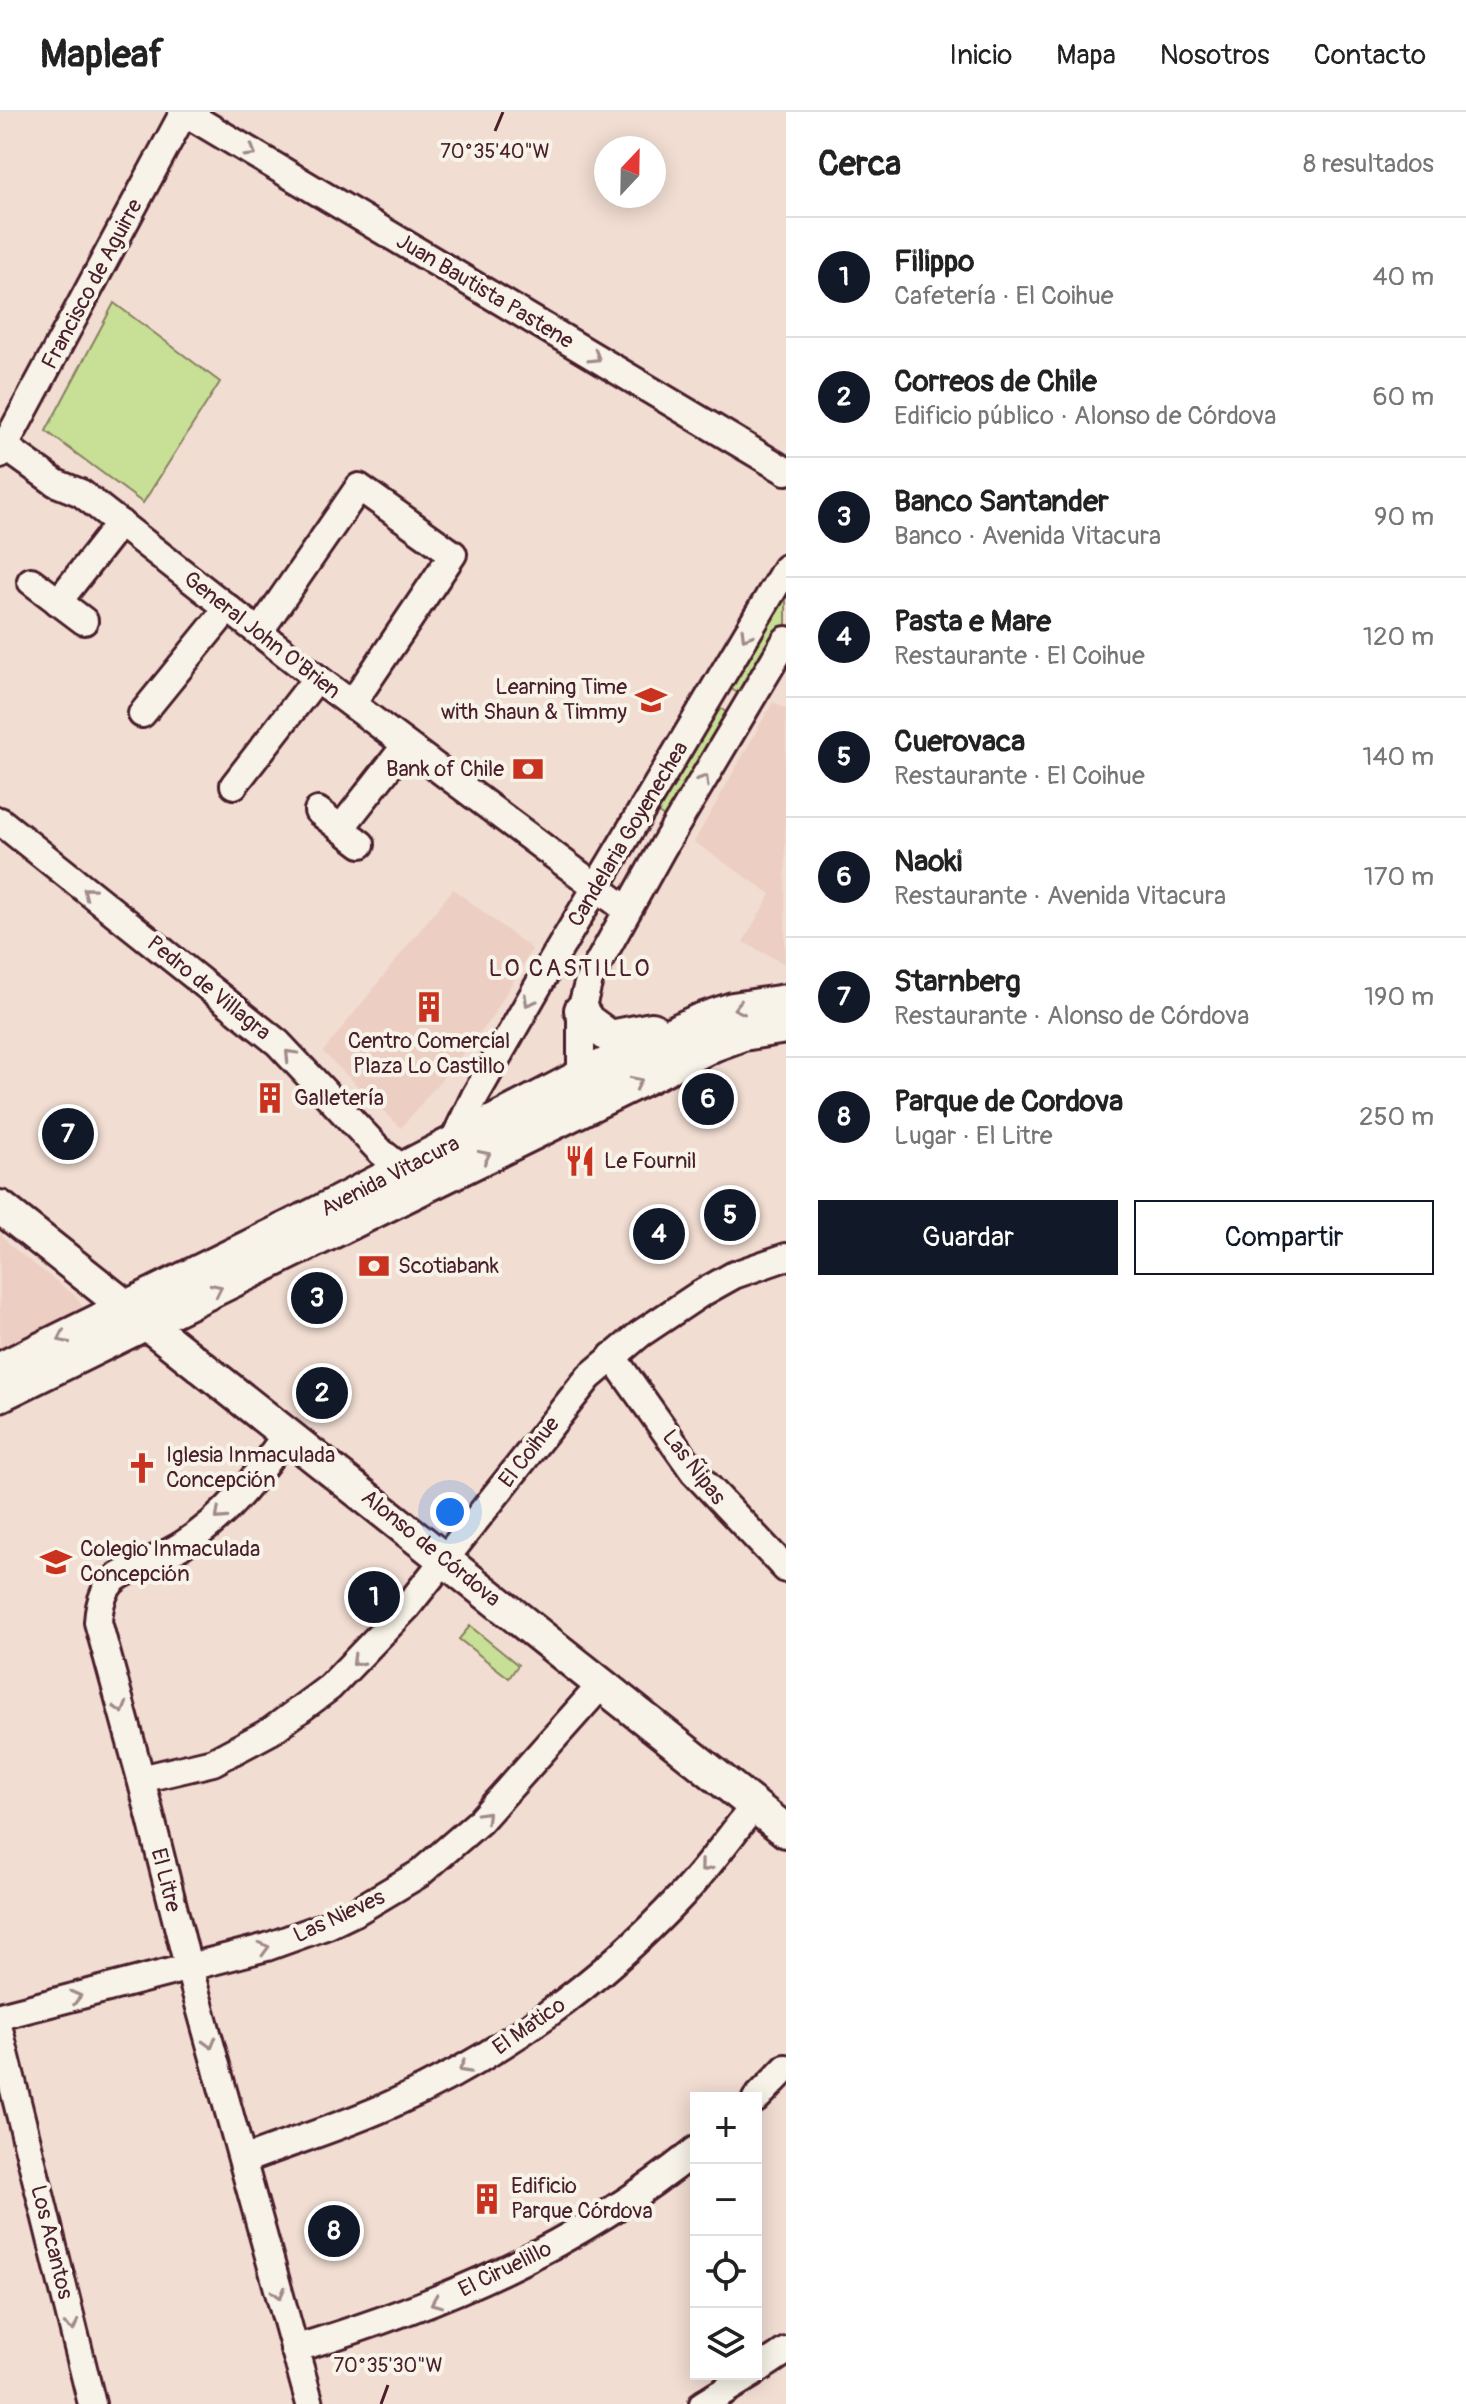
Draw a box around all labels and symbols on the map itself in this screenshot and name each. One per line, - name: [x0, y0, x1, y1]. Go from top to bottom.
- north arrow: [594, 136, 666, 208]
- text: 70°35'40"W: [440, 139, 550, 164]
- one-way arrow: [242, 142, 257, 158]
- street label: Francisco de Aguirre: [35, 194, 149, 374]
- street label: Juan Bautista Pastene: [391, 227, 579, 355]
- one-way arrow: [586, 347, 601, 363]
- street label: General John O'Brien: [178, 565, 346, 705]
- one-way arrow: [740, 626, 756, 641]
- place label: Learning Time with Shaun & Timmy: [440, 673, 627, 726]
- school or university icon: Learning Time with Shaun & Timmy: [634, 683, 668, 717]
- street label: Candelaria Goyenechea: [562, 736, 694, 932]
- bank icon: Bank of Chile: [511, 752, 545, 786]
- place label: Bank of Chile: [386, 755, 504, 783]
- one-way arrow: [694, 774, 709, 789]
- one-way arrow: [82, 887, 97, 901]
- street label: Pedro de Villagra: [141, 929, 277, 1047]
- district label: LO CASTILLO: [489, 954, 651, 983]
- building icon: Centro Comercial Plaza Lo Castillo: [412, 990, 446, 1024]
- one-way arrow: [523, 993, 539, 1007]
- one-way arrow: [732, 999, 746, 1016]
- place label: Centro Comercial Plaza Lo Castillo: [348, 1027, 510, 1080]
- one-way arrow: [285, 1050, 299, 1065]
- pin: 6: [682, 1069, 734, 1129]
- one-way arrow: [629, 1076, 643, 1092]
- building icon: Galletería: [253, 1081, 287, 1115]
- place label: Galletería: [294, 1084, 384, 1112]
- pin: 7: [42, 1104, 94, 1164]
- street label: Avenida Vitacura: [316, 1129, 464, 1223]
- restaurant icon: Le Fournil: [563, 1144, 597, 1178]
- place label: Le Fournil: [604, 1147, 697, 1175]
- one-way arrow: [476, 1150, 491, 1166]
- pin: 5: [704, 1185, 756, 1245]
- pin: 4: [633, 1204, 685, 1264]
- bank icon: Scotiabank: [357, 1249, 391, 1283]
- place label: Scotiabank: [398, 1252, 499, 1280]
- pin: 3: [291, 1268, 343, 1328]
- one-way arrow: [208, 1283, 223, 1299]
- one-way arrow: [57, 1328, 72, 1344]
- pin: 2: [296, 1363, 348, 1423]
- street label: El Coihue: [492, 1411, 566, 1493]
- street label: Las Ñipas: [656, 1424, 732, 1510]
- place label: Iglesia Inmaculada Concepción: [166, 1441, 335, 1494]
- church icon: Iglesia Inmaculada Concepción: [125, 1451, 159, 1485]
- street label: Alonso de Córdova: [356, 1483, 506, 1613]
- your location: [430, 1492, 470, 1532]
- one-way arrow: [215, 1506, 230, 1520]
- place label: Colegio Inmaculada Concepción: [80, 1535, 260, 1588]
- school or university icon: Colegio Inmaculada Concepción: [39, 1545, 73, 1579]
- pin: 1: [348, 1567, 400, 1627]
- one-way arrow: [352, 1651, 366, 1666]
- one-way arrow: [112, 1700, 128, 1714]
- one-way arrow: [476, 1811, 490, 1825]
- street label: El Litre: [145, 1845, 187, 1915]
- one-way arrow: [701, 1858, 715, 1873]
- street label: Las Nieves: [289, 1883, 389, 1949]
- one-way arrow: [257, 1941, 271, 1957]
- one-way arrow: [68, 1989, 82, 2006]
- street label: El Matico: [487, 1991, 571, 2061]
- one-way arrow: [201, 2035, 218, 2049]
- one-way arrow: [458, 2058, 473, 2074]
- place label: Edificio Parque Córdova: [511, 2172, 653, 2225]
- street label: Los Acantos: [24, 2182, 80, 2302]
- building icon: Edificio Parque Córdova: [470, 2182, 504, 2216]
- pin: 8: [308, 2201, 360, 2261]
- street label: El Ciruelillo: [454, 2234, 556, 2304]
- one-way arrow: [270, 2286, 287, 2300]
- one-way arrow: [430, 2292, 444, 2308]
- one-way arrow: [63, 2319, 80, 2333]
- text: 70°35'30"W: [334, 2353, 442, 2378]

